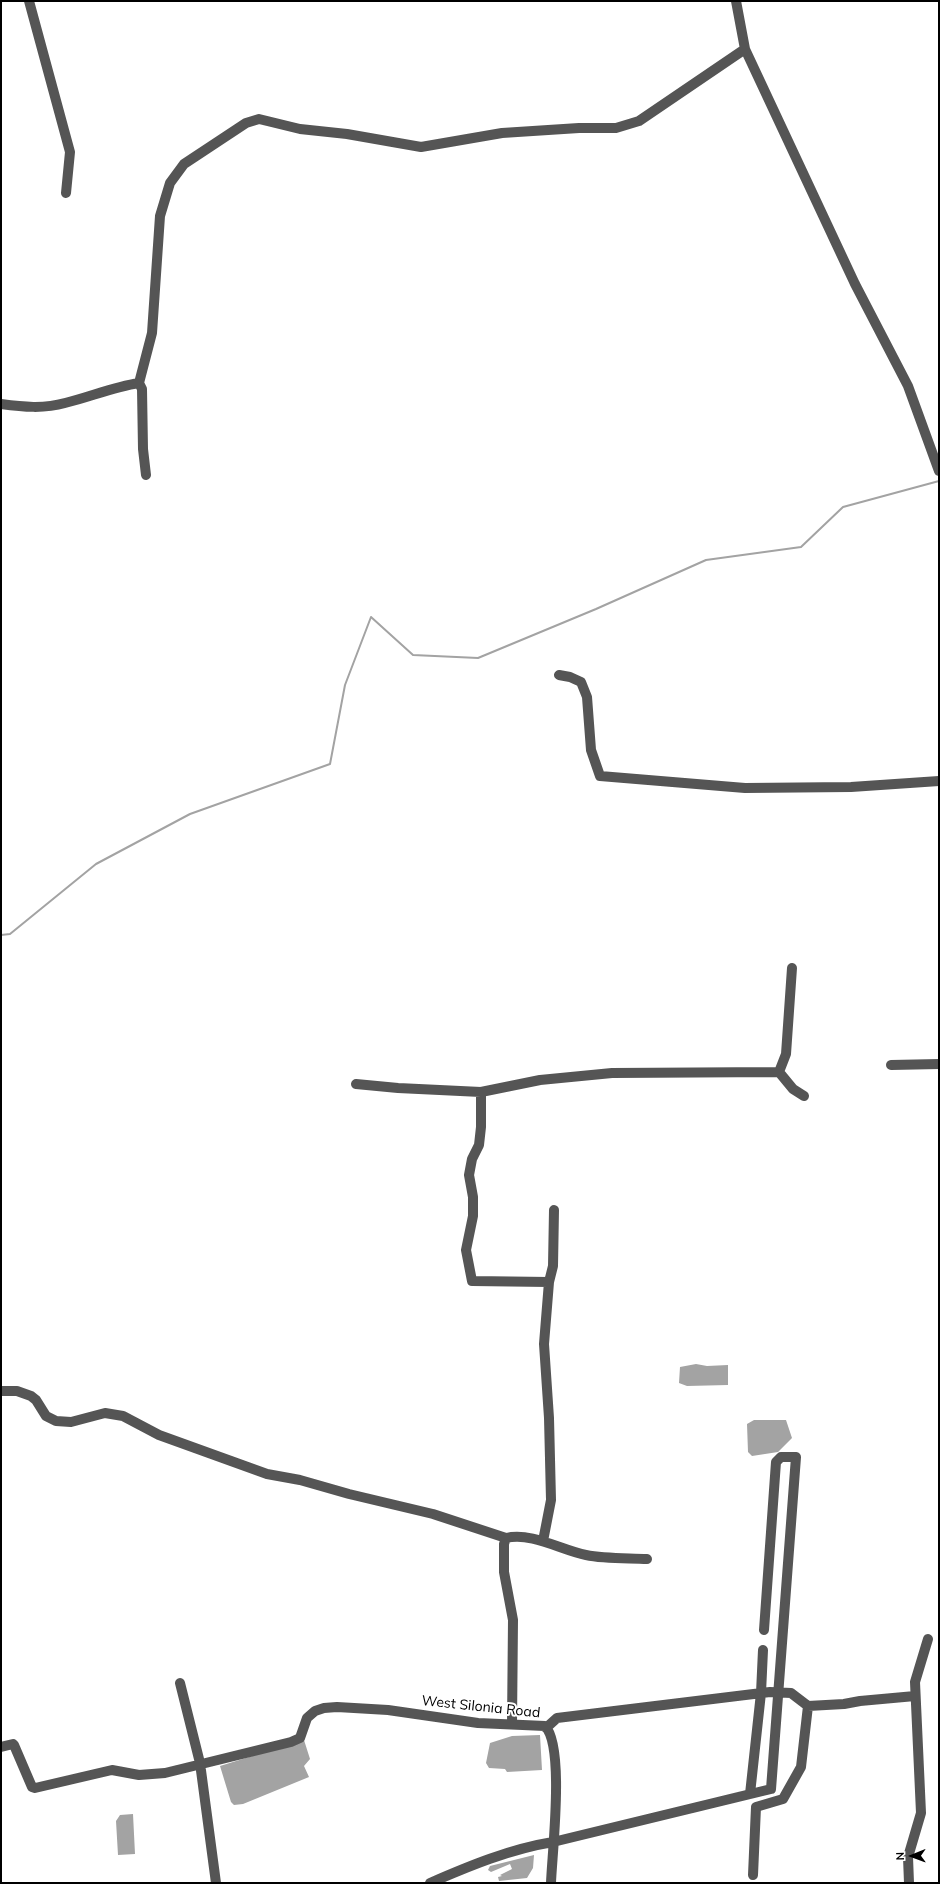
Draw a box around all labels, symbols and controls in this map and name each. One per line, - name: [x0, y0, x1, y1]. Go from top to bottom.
- street label: West Silonia Road: [421, 1692, 541, 1722]
- north arrow: [892, 1836, 932, 1876]
- text: N: [893, 1852, 907, 1860]

